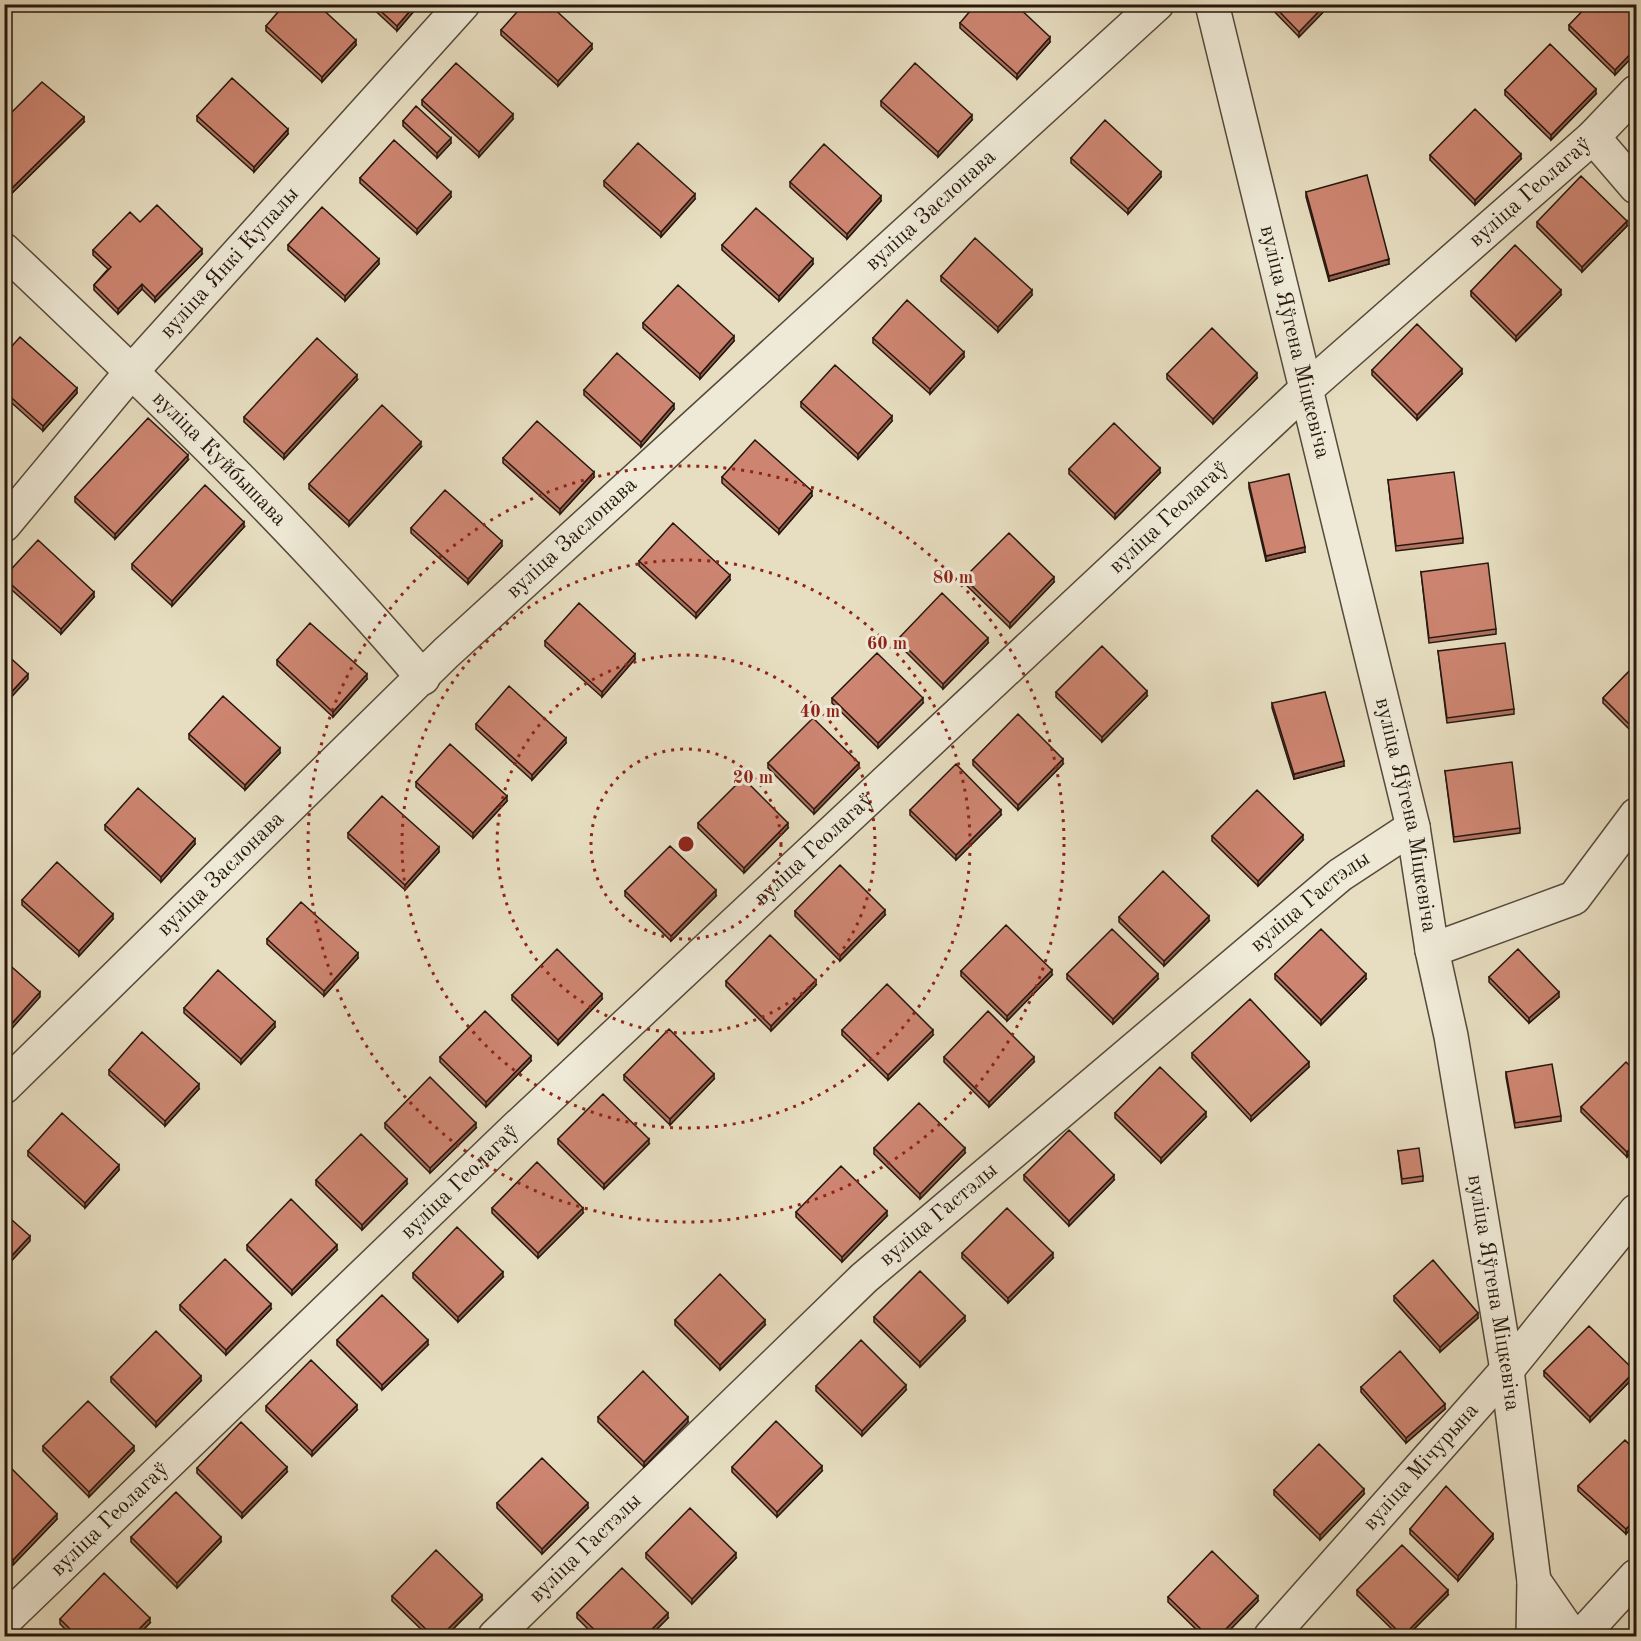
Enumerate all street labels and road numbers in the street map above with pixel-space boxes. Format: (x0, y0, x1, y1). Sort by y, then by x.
street label: вуліца Геолагаў (1465, 133, 1596, 251)
street label: вуліца Заслонава (862, 146, 1000, 275)
street label: вуліца Янкі Купалы (156, 183, 303, 343)
street label: вуліца Яўгена Міцкевіча (1256, 223, 1334, 461)
street label: вуліца Куйбышава (148, 387, 291, 531)
street label: вуліца Геолагаў (1105, 456, 1233, 578)
street label: вуліца Заслонава (503, 473, 641, 603)
street label: вуліца Яўгена Міцкевіча (1371, 695, 1440, 934)
street label: вуліца Геолагаў (750, 788, 878, 910)
street label: вуліца Заслонава (153, 807, 289, 941)
street label: вуліца Гастэлы (1247, 847, 1374, 956)
street label: вуліца Геолагаў (397, 1120, 523, 1243)
street label: вуліца Гастэлы (876, 1159, 1002, 1271)
street label: вуліца Яўгена Міцкевіча (1463, 1173, 1523, 1412)
street label: вуліца Мічурына (1359, 1399, 1483, 1535)
street label: вуліца Геолагаў (47, 1457, 173, 1580)
street label: вуліца Гастэлы (525, 1489, 646, 1607)

